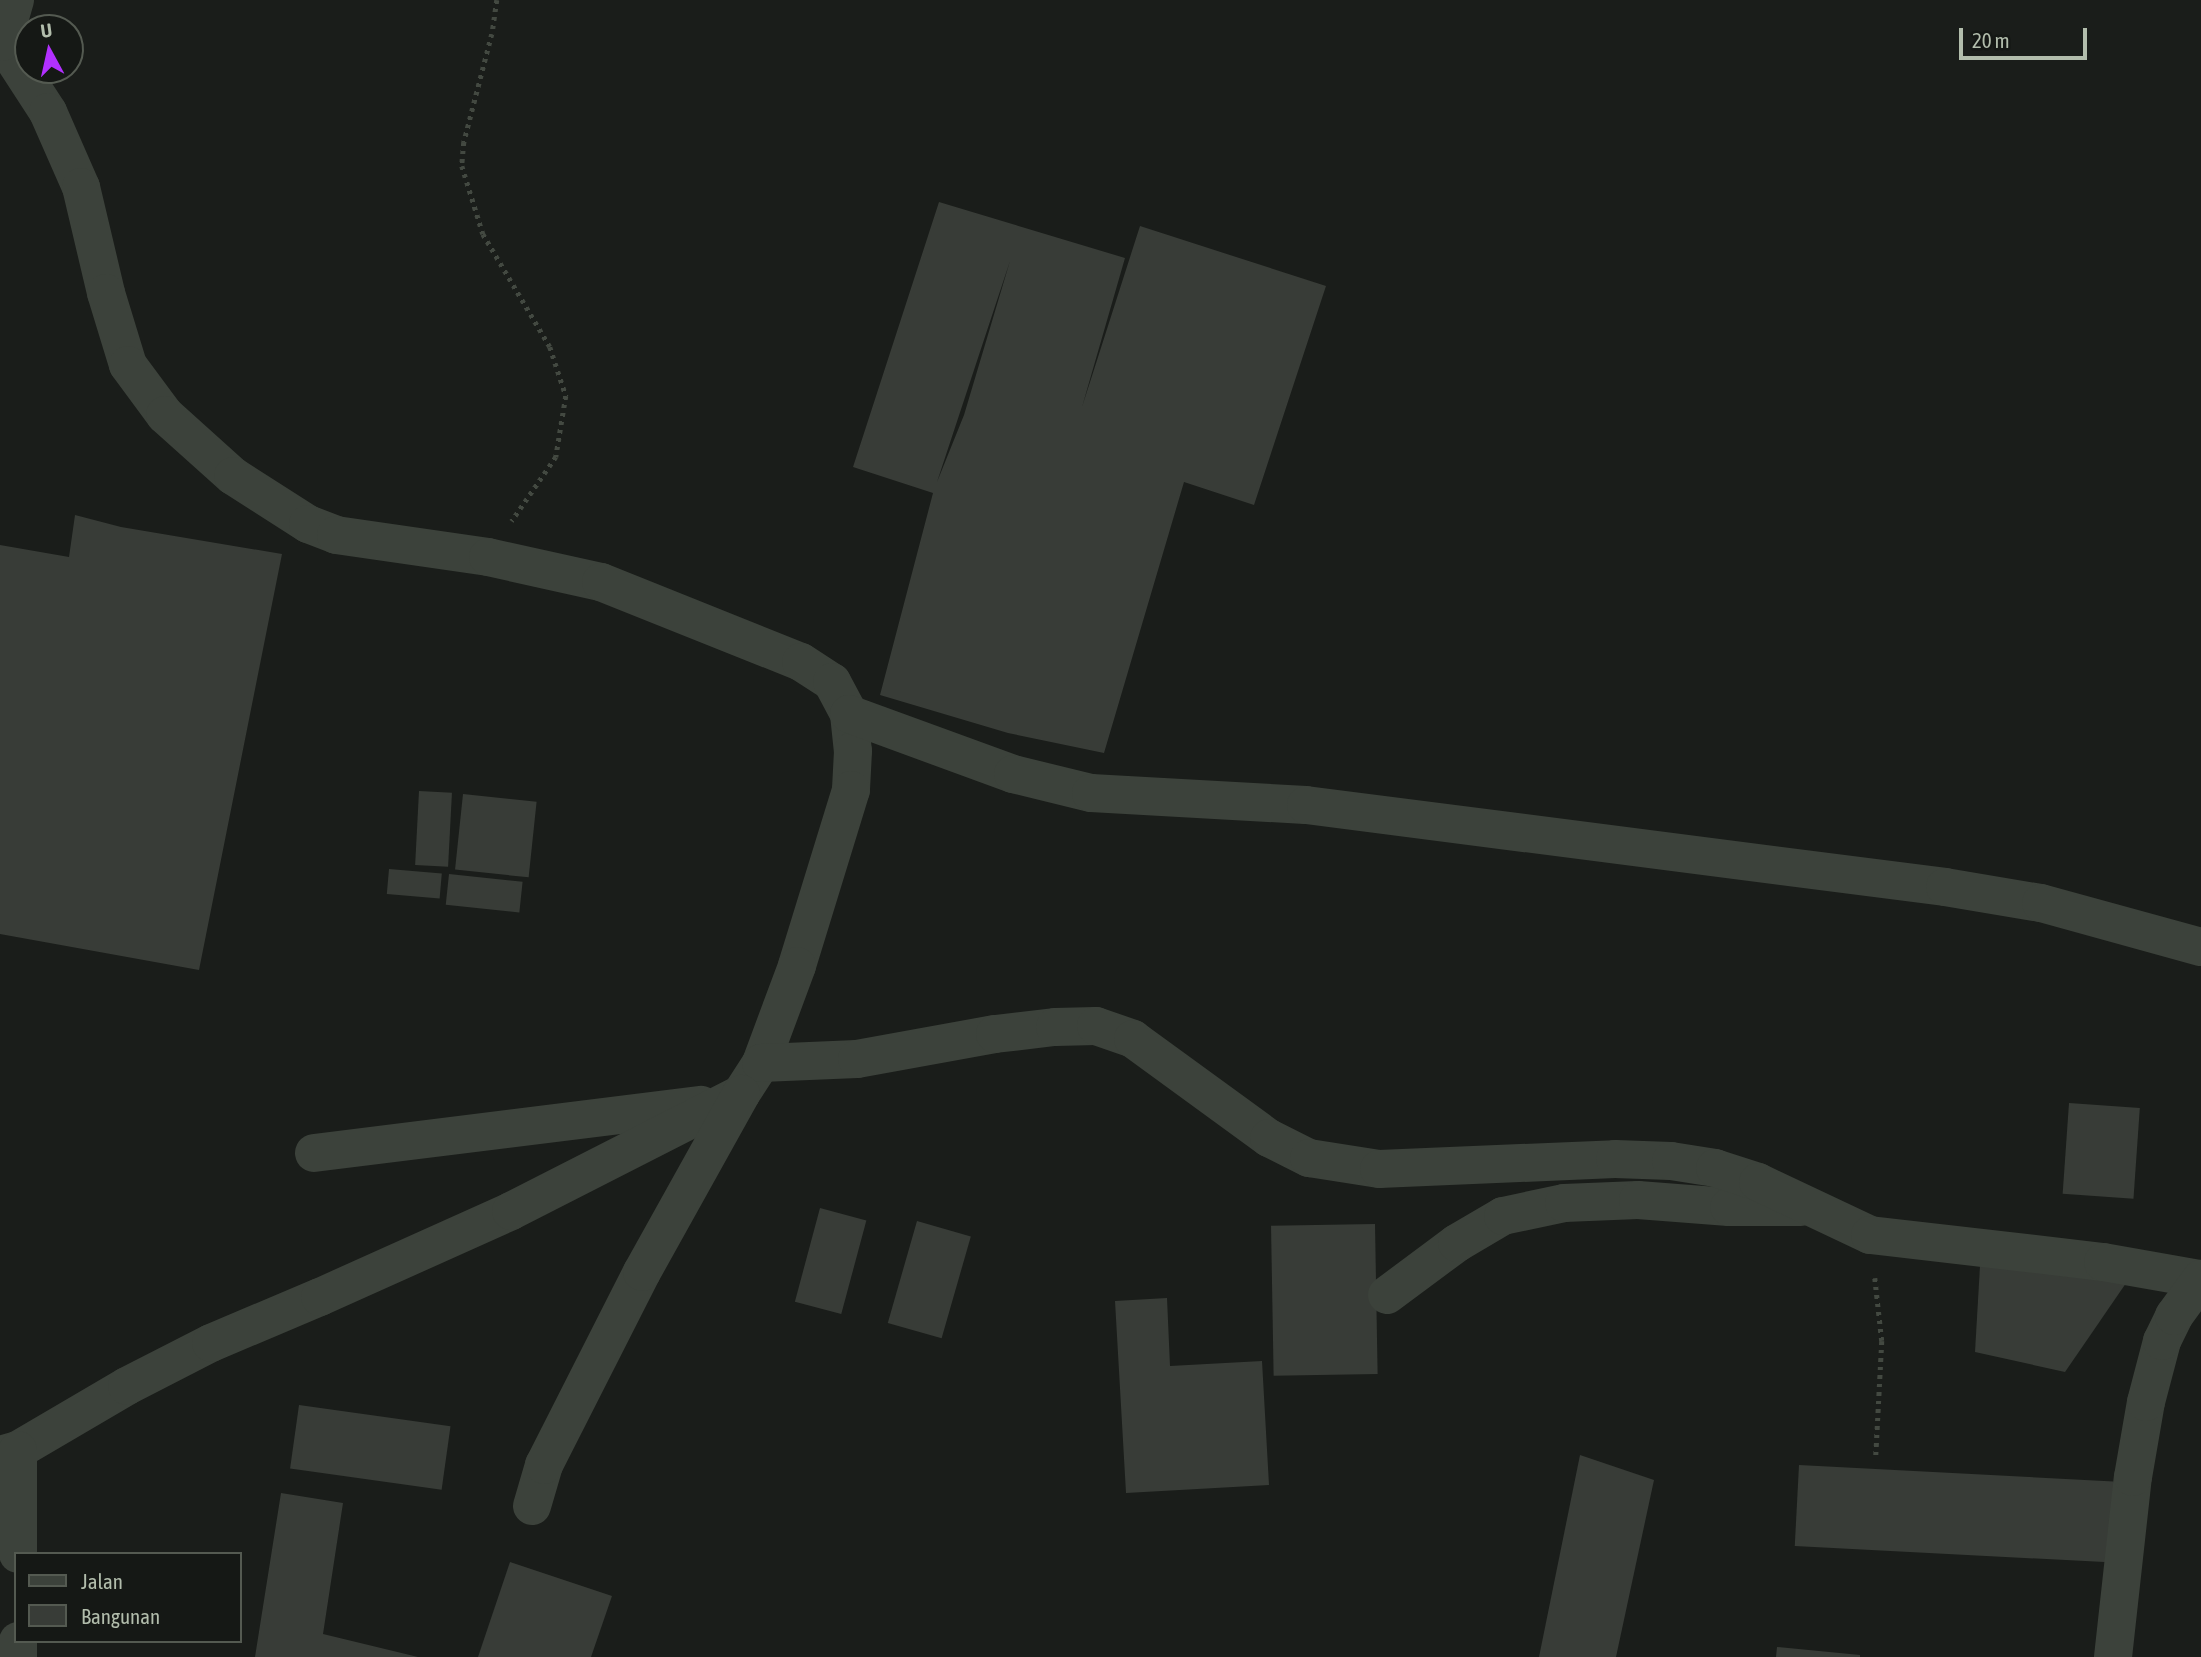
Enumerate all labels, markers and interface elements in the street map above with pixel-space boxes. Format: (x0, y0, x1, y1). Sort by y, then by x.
north arrow (14, 14, 84, 84)
scale bar (1963, 14, 2091, 58)
text: U (39, 19, 53, 42)
text: 20 m (1972, 28, 2010, 52)
legend (14, 1552, 242, 1643)
text: Jalan (81, 1569, 123, 1593)
text: Bangunan (81, 1604, 160, 1628)

